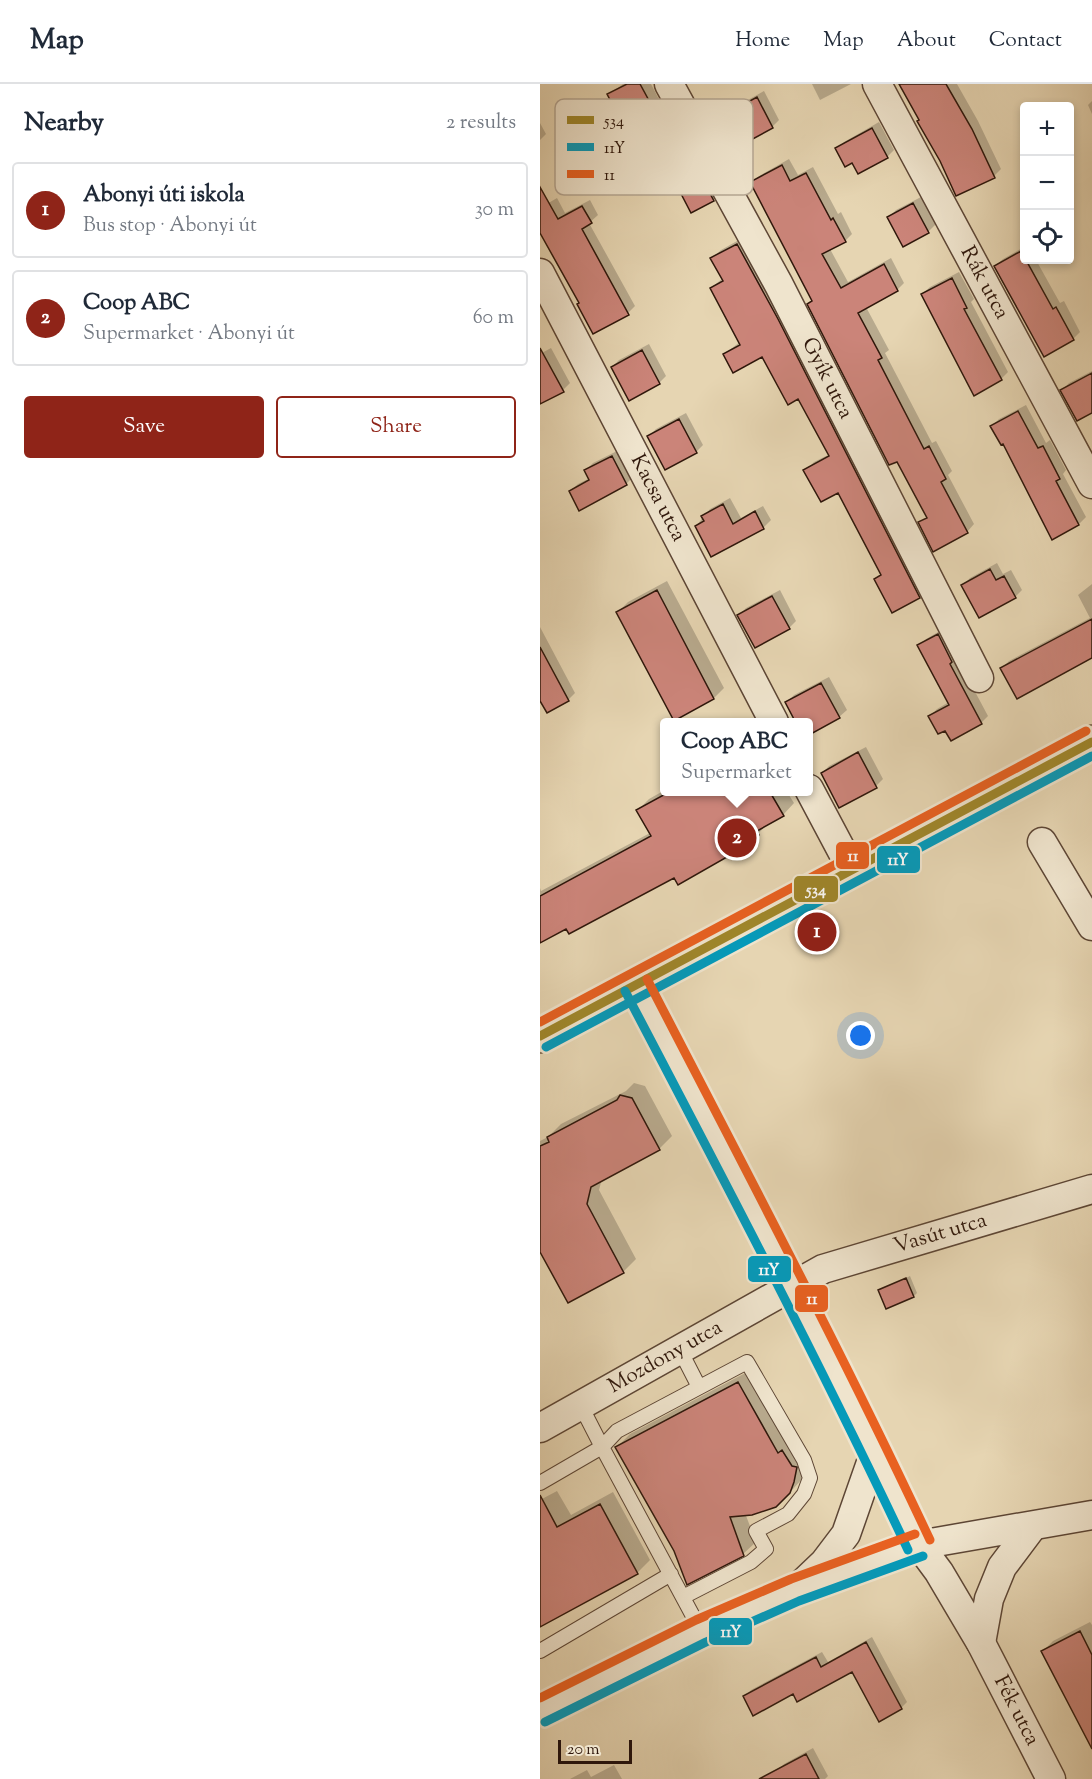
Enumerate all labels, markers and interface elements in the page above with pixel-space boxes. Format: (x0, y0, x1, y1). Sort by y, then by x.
text: Map (30, 21, 84, 61)
text: Home (735, 26, 790, 56)
text: Map (823, 26, 864, 56)
text: About (897, 26, 956, 56)
text: Contact (989, 26, 1062, 56)
legend (555, 99, 753, 195)
map controls (1020, 102, 1074, 264)
button: + (1020, 102, 1074, 156)
text: Nearby (24, 105, 104, 142)
text: 2 results (446, 109, 516, 138)
text: 534 (603, 111, 624, 134)
text: 11Y (604, 138, 626, 161)
button: − (1020, 156, 1074, 210)
text: 11 (604, 165, 615, 188)
text: Abonyi úti iskola (83, 180, 245, 212)
text: 1 (42, 196, 49, 225)
text: 30 m (475, 196, 514, 225)
button: locate (1020, 210, 1074, 264)
text: Bus stop · Abonyi út (83, 212, 257, 241)
street label: Rák utca (952, 241, 1016, 325)
text: Coop ABC (83, 288, 190, 320)
text: 2 (41, 304, 50, 333)
text: 60 m (473, 304, 514, 333)
text: Supermarket · Abonyi út (83, 320, 295, 349)
street label: Gyík utca (793, 332, 860, 425)
button: Save (24, 396, 264, 458)
button: Share (276, 396, 516, 458)
street label: Kacsa utca (622, 449, 693, 548)
popup (660, 718, 813, 796)
text: Coop ABC (681, 727, 788, 759)
text: Supermarket (681, 759, 792, 788)
pin: 2 (718, 816, 756, 861)
line badge: 11 (835, 841, 870, 870)
line badge: 11Y (876, 845, 921, 874)
text: 11 (848, 846, 859, 869)
text: 11Y (887, 850, 909, 873)
line badge: 534 (793, 875, 839, 903)
text: 534 (804, 880, 826, 903)
pin: 1 (798, 910, 836, 954)
your location (846, 1021, 875, 1050)
street label: Vasút utca (890, 1206, 991, 1262)
line badge: 11Y (747, 1255, 792, 1283)
text: 11Y (758, 1260, 780, 1283)
line badge: 11 (794, 1284, 829, 1313)
text: 11 (807, 1289, 818, 1312)
street label: Mozdony utca (603, 1313, 728, 1402)
line badge: 11Y (708, 1617, 753, 1646)
text: 11Y (720, 1622, 742, 1645)
street label: Fék utca (985, 1671, 1047, 1752)
scale bar (558, 1737, 632, 1764)
text: 20 m (567, 1739, 600, 1762)

